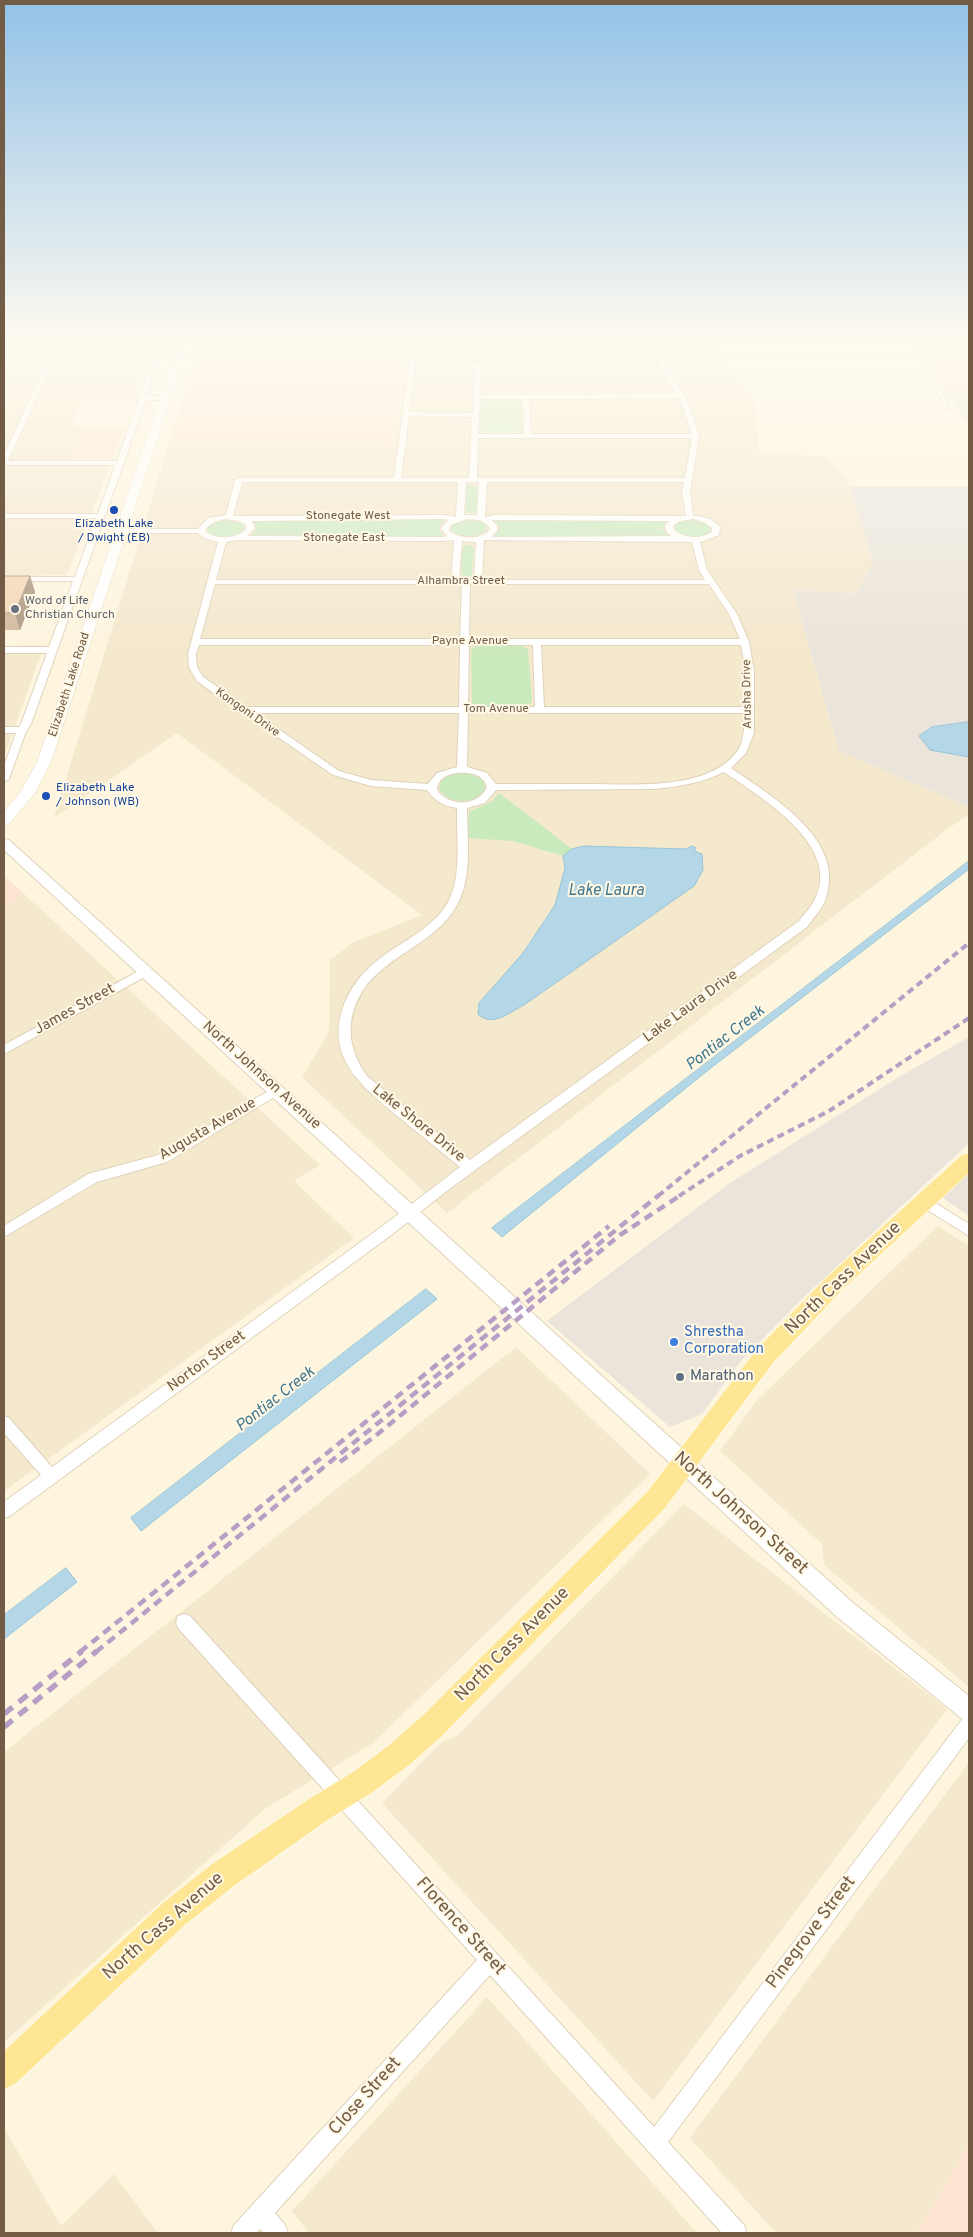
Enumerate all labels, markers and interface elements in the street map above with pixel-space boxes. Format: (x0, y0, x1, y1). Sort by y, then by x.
marker: Elizabeth Lake / Dwight (EB) (108, 504, 120, 516)
street label: Stonegate West (306, 510, 390, 524)
place label: Elizabeth Lake / Dwight (EB) (75, 518, 153, 546)
street label: Stonegate East (303, 532, 385, 546)
street label: Alhambra Street (417, 575, 505, 589)
place label: Word of Life Christian Church (25, 595, 115, 623)
marker: Word of Life Christian Church (9, 603, 21, 615)
street label: Elizabeth Lake Road (46, 631, 94, 739)
street label: Payne Avenue (432, 635, 508, 649)
street label: Arusha Drive (740, 659, 756, 729)
street label: Kongoni Drive (212, 685, 282, 741)
street label: Tom Avenue (463, 703, 529, 717)
place label: Elizabeth Lake / Johnson (WB) (56, 782, 139, 810)
marker: Elizabeth Lake / Johnson (WB) (40, 790, 52, 802)
water label: Lake Laura (568, 882, 644, 902)
street label: Lake Laura Drive (640, 967, 742, 1047)
street label: James Street (32, 981, 118, 1039)
water label: Pontiac Creek (683, 1002, 769, 1076)
street label: North Johnson Avenue (198, 1018, 324, 1134)
street label: Lake Shore Drive (368, 1081, 468, 1167)
street label: Augusta Avenue (156, 1095, 260, 1165)
street label: North Cass Avenue (781, 1218, 907, 1340)
place label: Shrestha Corporation (684, 1324, 764, 1359)
street label: Norton Street (164, 1328, 250, 1396)
marker: Shrestha Corporation (668, 1336, 680, 1348)
water label: Pontiac Creek (233, 1363, 319, 1437)
place label: Marathon (690, 1368, 754, 1386)
marker: Marathon (674, 1371, 686, 1383)
street label: North Johnson Street (668, 1448, 812, 1580)
street label: North Cass Avenue (451, 1583, 575, 1707)
street label: North Cass Avenue (99, 1869, 229, 1985)
street label: Pinegrove Street (763, 1872, 861, 1994)
street label: Florence Street (410, 1874, 510, 1980)
street label: Close Street (325, 2053, 407, 2141)

